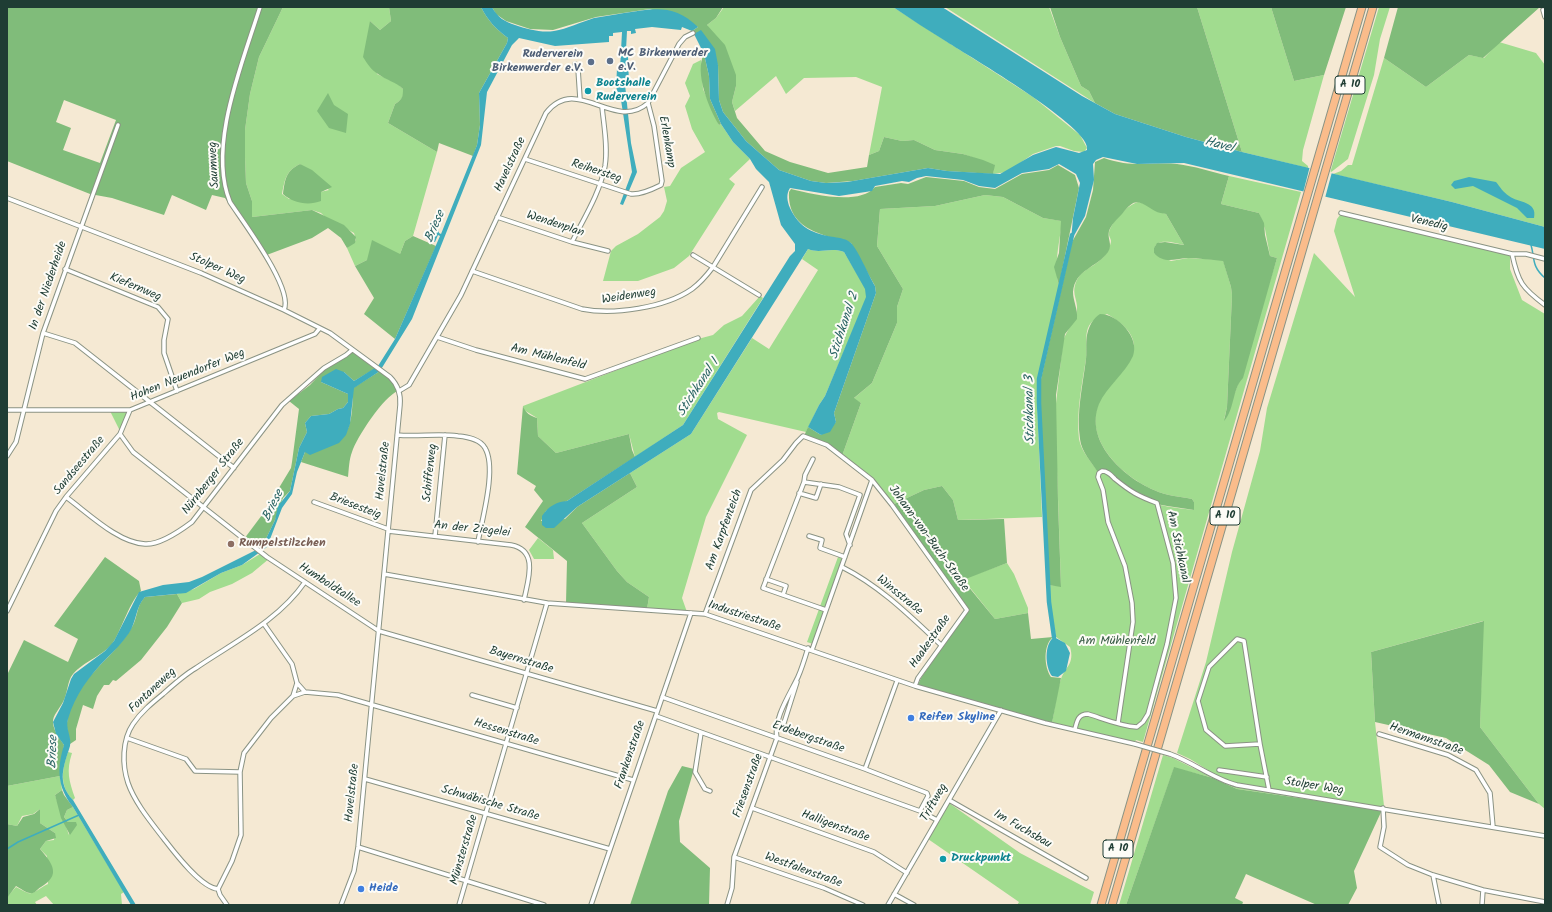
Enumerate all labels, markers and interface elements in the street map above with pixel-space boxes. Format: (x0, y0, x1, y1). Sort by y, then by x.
place label: MC Birkenwerder e.V. (618, 47, 708, 75)
place label: Ruderverein Birkenwerder e.V. (492, 48, 583, 76)
marker: MC Birkenwerder e.V. (605, 56, 615, 66)
marker: Ruderverein Birkenwerder e.V. (586, 57, 596, 67)
road number: A 10 (1335, 76, 1365, 94)
place label: Bootshalle Ruderverein (596, 77, 657, 105)
marker: Bootshalle Ruderverein (583, 86, 593, 96)
street label: Erlenkamp (654, 115, 678, 169)
street label: Havelstraße (492, 135, 530, 195)
water label: Havel (1203, 135, 1235, 157)
street label: Saumweg (207, 141, 223, 189)
street label: Reihersteg (569, 157, 623, 187)
water label: Briese (422, 209, 450, 245)
street label: Wendenplan (524, 209, 586, 241)
street label: Venedig (1409, 213, 1449, 235)
street label: In der Niederheide (27, 240, 71, 332)
street label: Stolper Weg (187, 250, 247, 288)
street label: Kiefernweg (107, 271, 163, 305)
street label: Weidenweg (601, 286, 657, 308)
water label: Stichkanal 2 (827, 291, 863, 361)
street label: Am Mühlenfeld (509, 342, 587, 374)
street label: Hohen Neuendorfer Weg (129, 346, 247, 406)
water label: Stichkanal 1 (675, 356, 723, 420)
water label: Stichkanal 3 (1023, 375, 1039, 445)
street label: Sandseestraße (51, 434, 109, 498)
street label: Nürnberger Straße (180, 436, 248, 518)
street label: Havelstraße (374, 441, 394, 501)
street label: Schifferweg (421, 443, 441, 503)
street label: Johann-von-Buch-Straße (885, 483, 971, 595)
water label: Briese (260, 488, 288, 524)
street label: Am Karpfenteich (704, 488, 746, 572)
street label: Briesesteig (327, 491, 383, 523)
road number: A 10 (1210, 507, 1240, 525)
street label: Am Stichkanal (1162, 510, 1192, 584)
street label: An der Ziegelei (433, 519, 511, 541)
place label: Rumpelstilzchen (239, 537, 326, 551)
marker: Rumpelstilzchen (226, 539, 236, 549)
street label: Humboldtallee (295, 561, 363, 611)
street label: Winsstraße (873, 573, 925, 619)
street label: Industriestraße (706, 598, 782, 636)
street label: Haakestraße (907, 612, 955, 672)
park label: Am Mühlenfeld (1079, 635, 1155, 649)
street label: Bayernstraße (487, 644, 555, 678)
street label: Fontaneweg (126, 665, 180, 717)
place label: Reifen Skyline (919, 711, 995, 725)
marker: Reifen Skyline (906, 713, 916, 723)
street label: Hessenstraße (472, 716, 540, 750)
street label: Frankenstraße (613, 719, 649, 791)
street label: Erdebergstraße (770, 719, 846, 757)
street label: Hermannstraße (1387, 721, 1465, 759)
water label: Briese (46, 735, 62, 769)
street label: Friesenstraße (731, 752, 767, 820)
street label: Havelstraße (343, 763, 363, 823)
street label: Stolper Weg (1283, 775, 1345, 799)
street label: Triftweg (918, 781, 952, 825)
street label: Schwäbische Straße (439, 783, 541, 825)
street label: Halligenstraße (799, 808, 871, 846)
street label: Im Fuchsbau (990, 808, 1054, 852)
street label: Münsterstraße (448, 813, 482, 887)
road number: A 10 (1103, 840, 1133, 858)
street label: Westfalenstraße (762, 850, 844, 892)
place label: Druckpunkt (951, 852, 1011, 866)
marker: Druckpunkt (938, 854, 948, 864)
place label: Heide (369, 882, 398, 896)
marker: Heide (356, 884, 366, 894)

